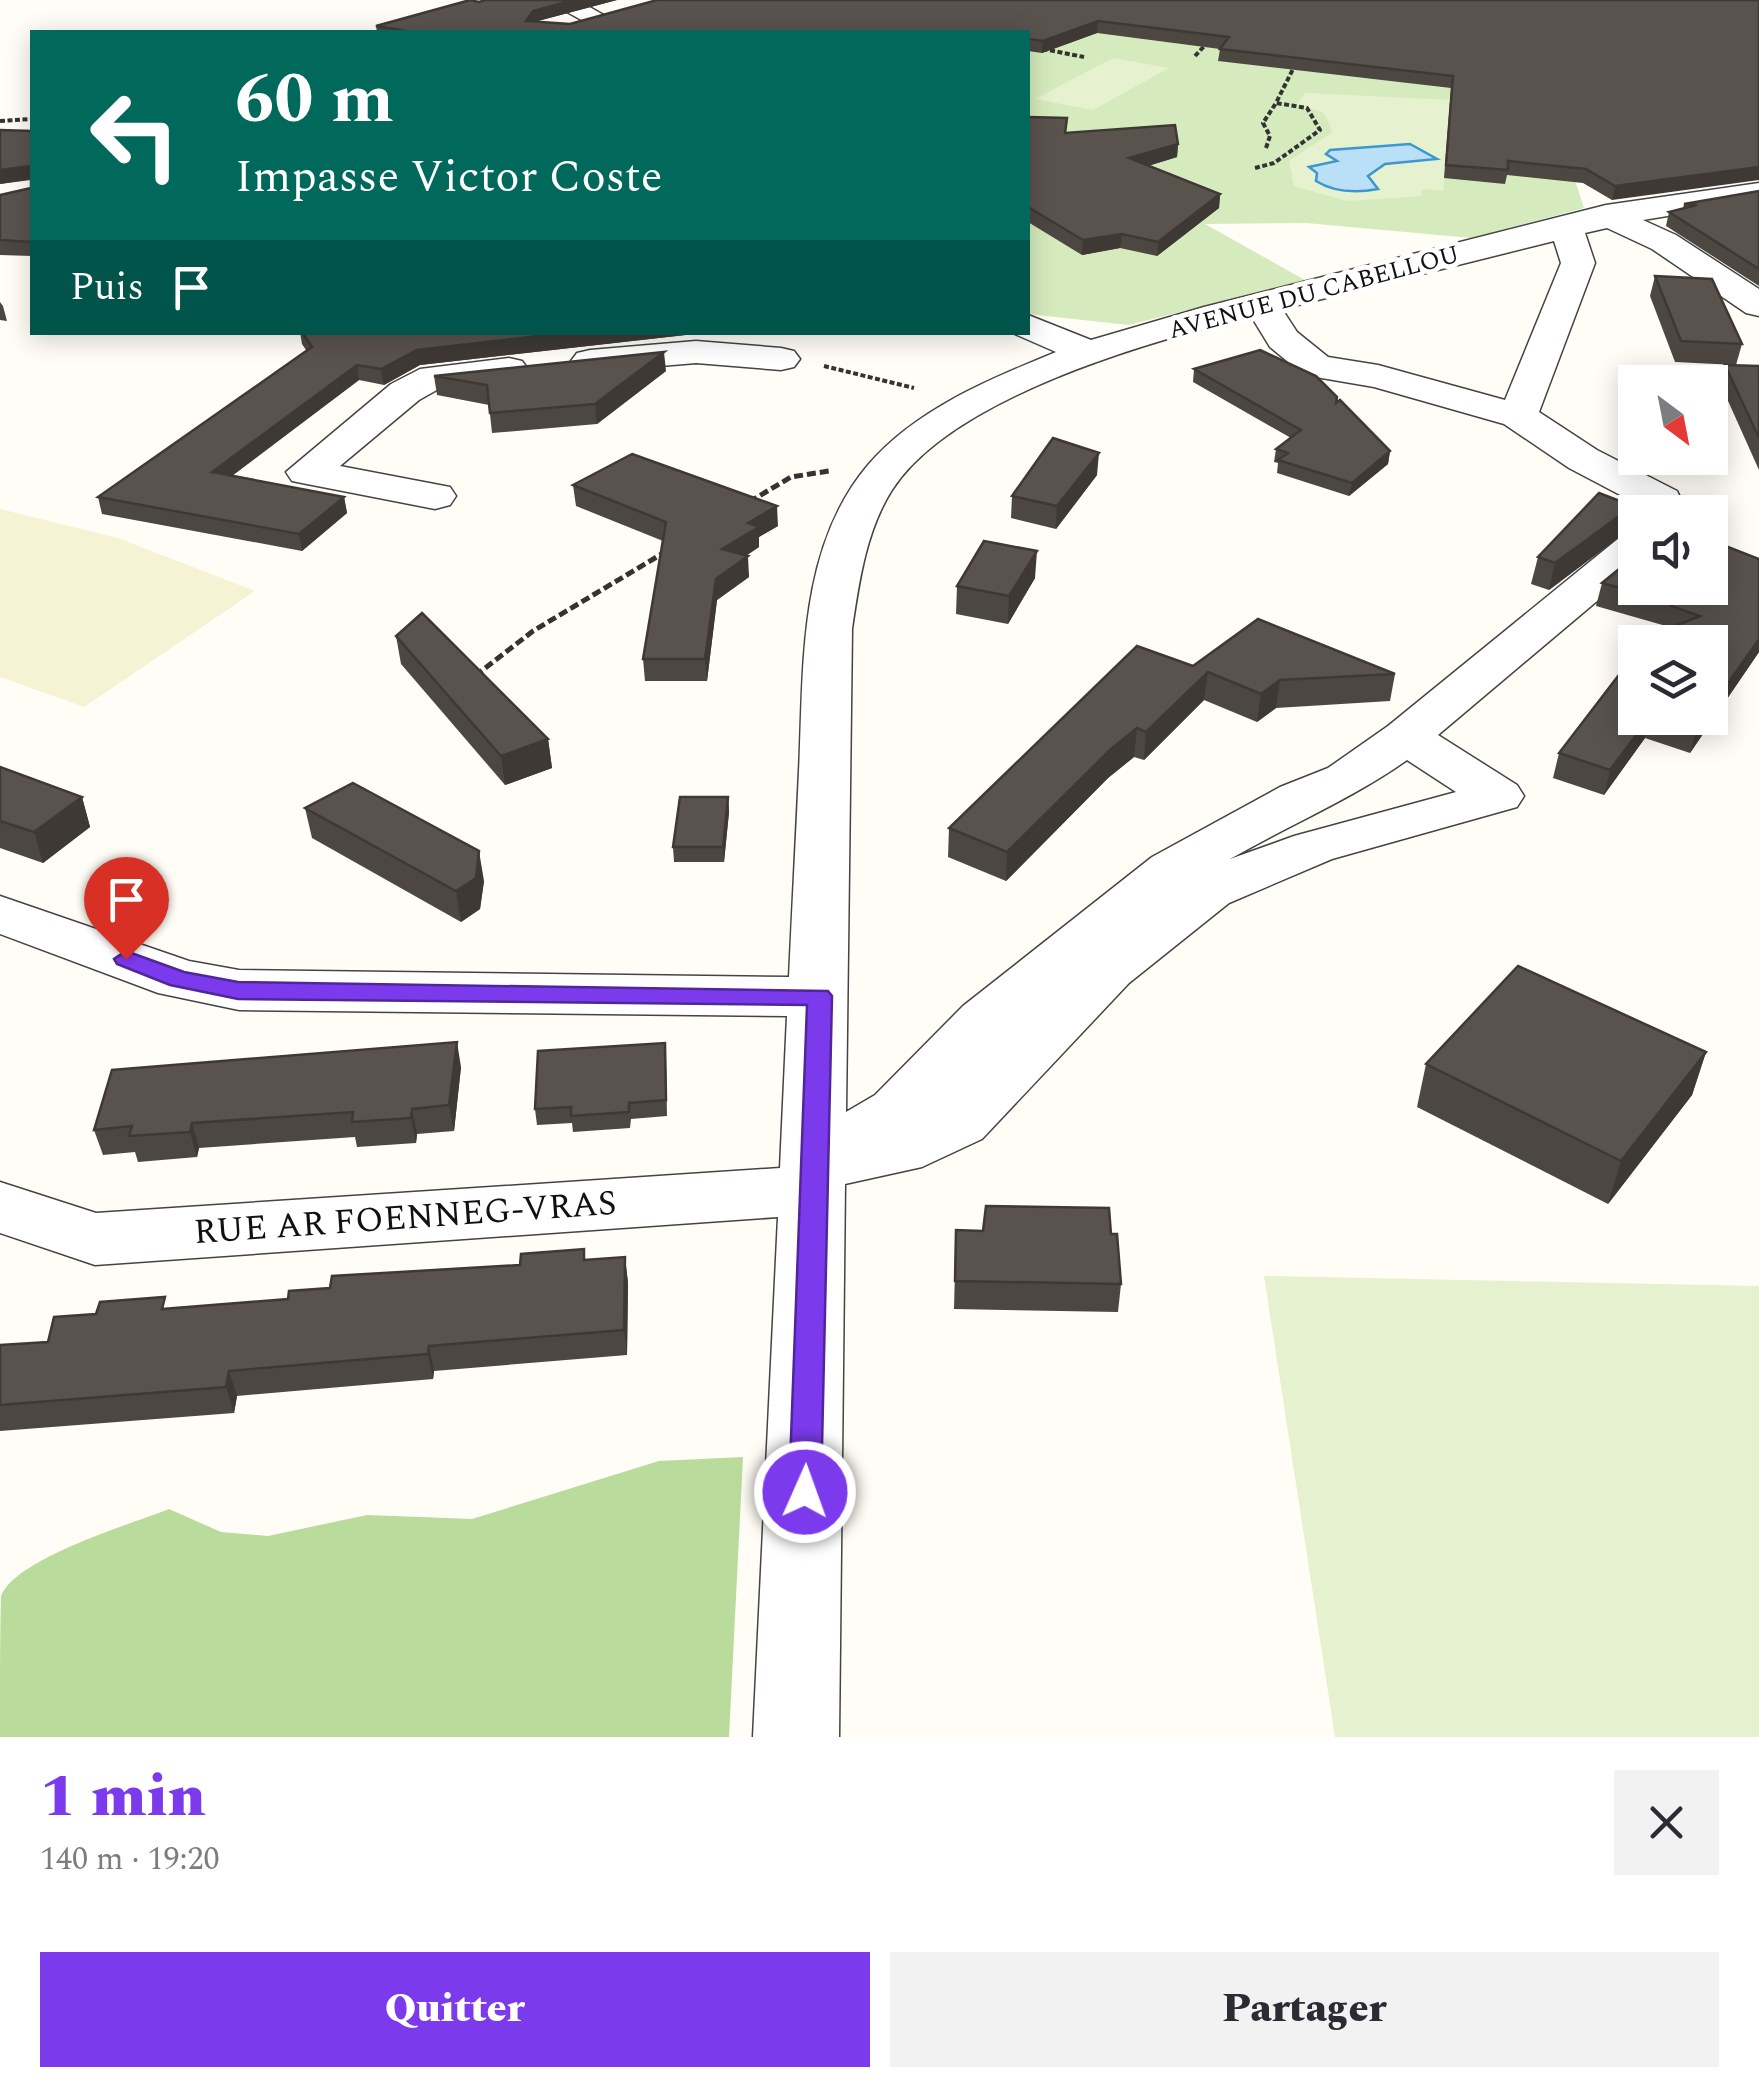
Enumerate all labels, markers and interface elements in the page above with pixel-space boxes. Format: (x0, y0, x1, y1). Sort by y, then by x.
text: 60 m (235, 47, 394, 153)
icon: left (70, 70, 200, 200)
text: Impasse Victor Coste (235, 143, 662, 212)
street label: AVENUE DU CABELLOU (1164, 236, 1464, 350)
text: Puis (70, 259, 144, 317)
icon: arrive (164, 260, 219, 315)
north arrow (1618, 365, 1728, 475)
map controls (1618, 365, 1728, 735)
button: sound (1618, 495, 1728, 605)
button: layers (1618, 625, 1728, 735)
pin (84, 857, 169, 960)
icon: arrive (99, 872, 154, 927)
street label: RUE AR FOENNEG-VRAS (192, 1177, 618, 1259)
position arrow (753, 1440, 857, 1544)
text: 1 min (40, 1751, 206, 1843)
button: close (1614, 1770, 1719, 1875)
text: 140 m · 19:20 (40, 1835, 220, 1884)
button: Quitter (40, 1952, 870, 2067)
button: Partager (890, 1952, 1719, 2067)

